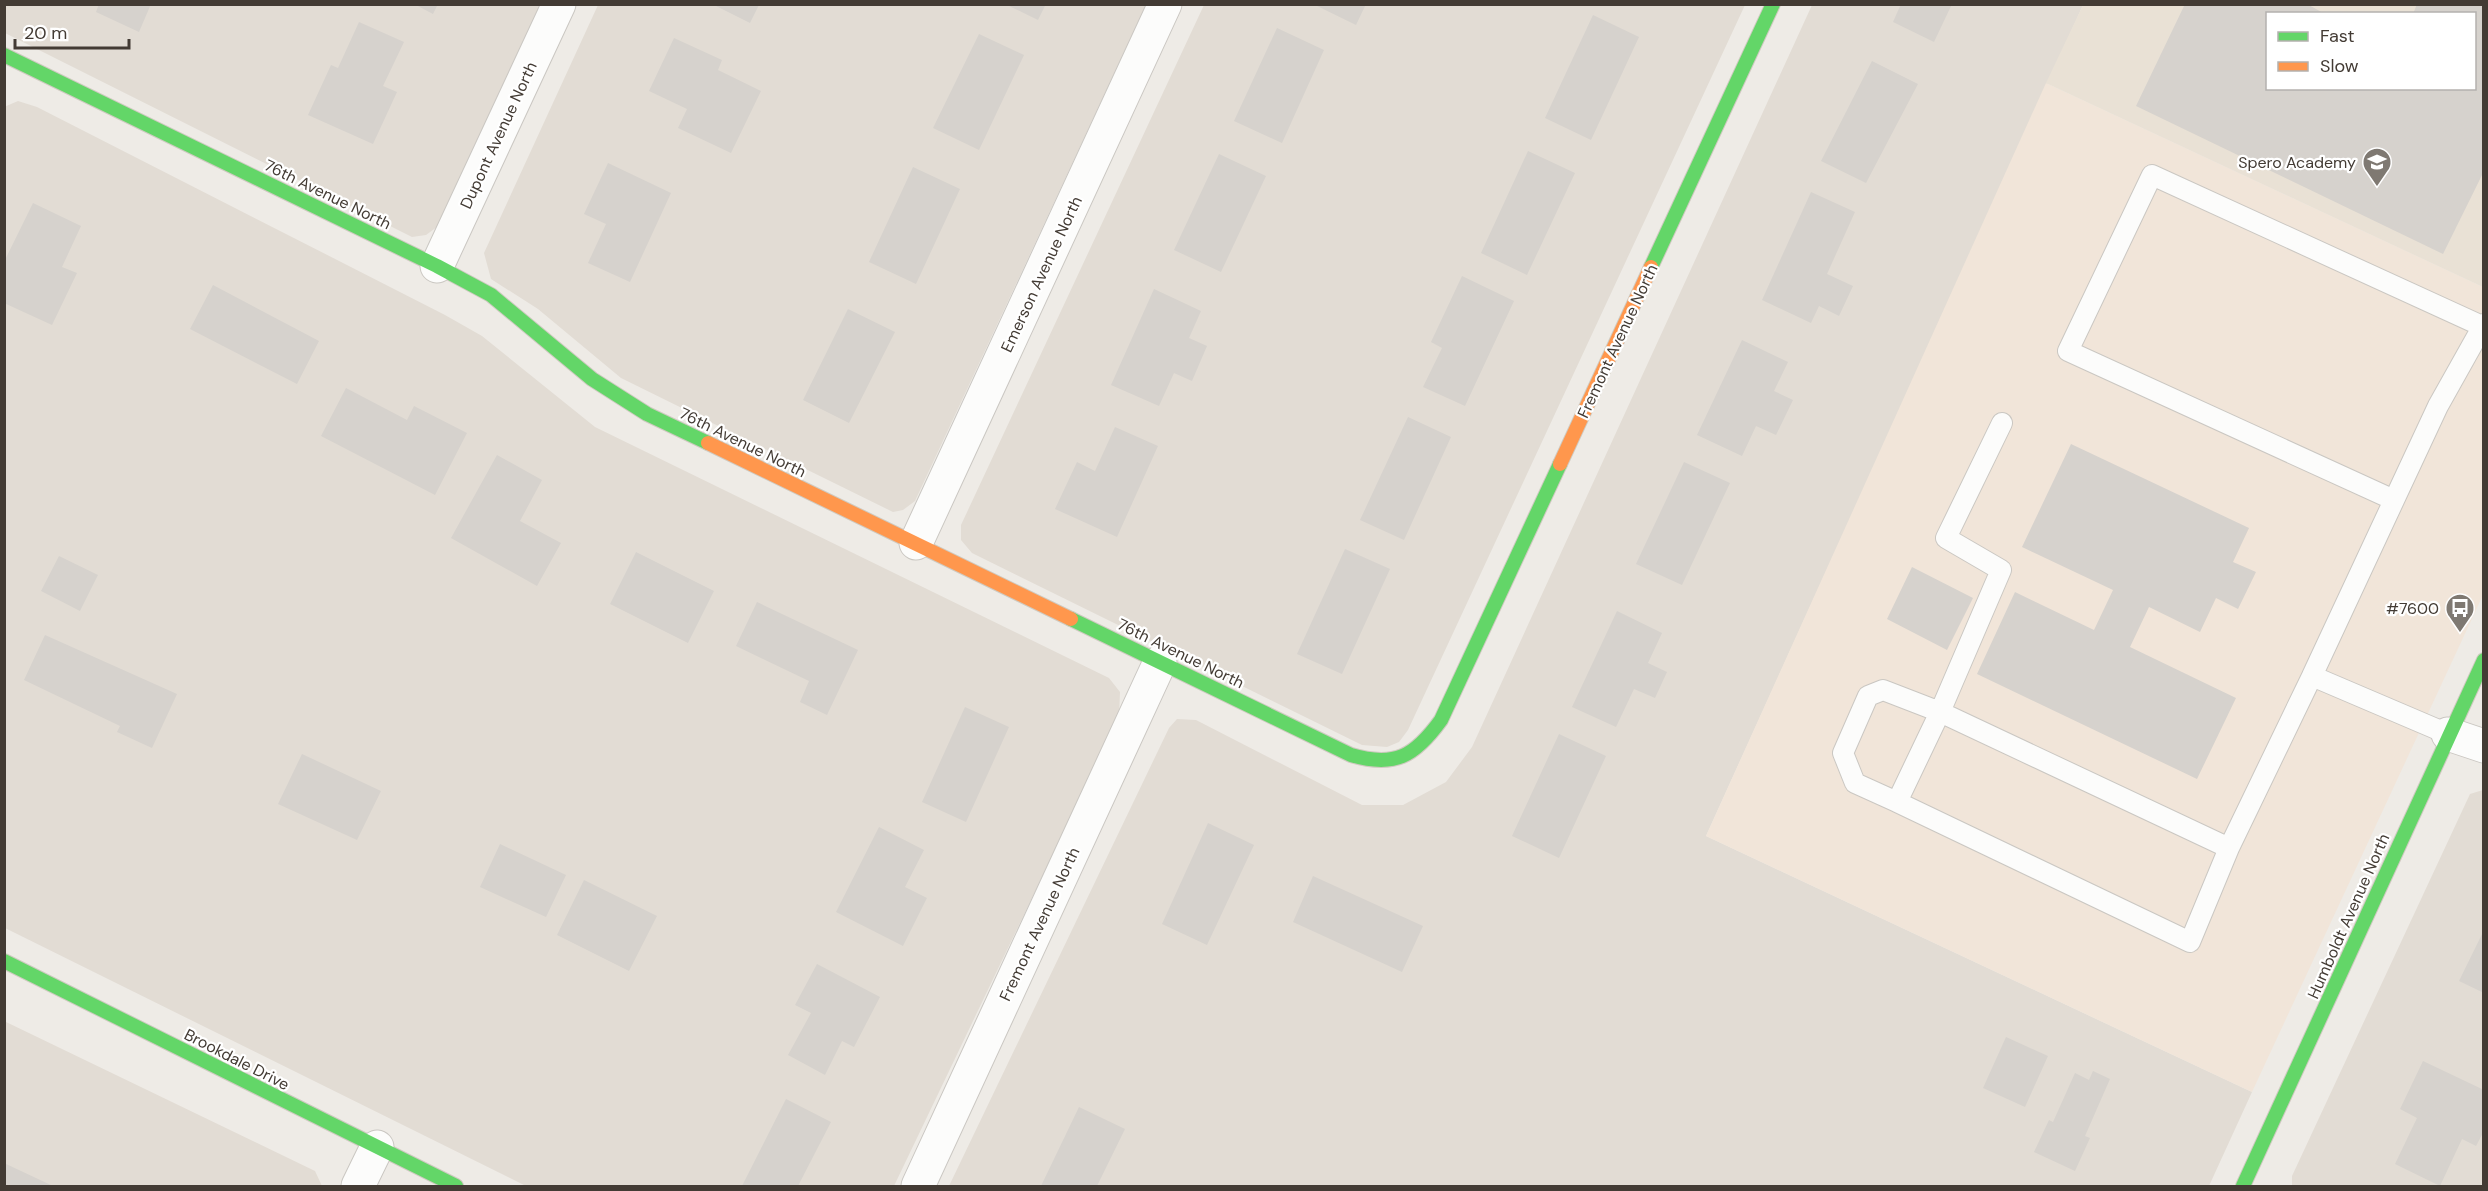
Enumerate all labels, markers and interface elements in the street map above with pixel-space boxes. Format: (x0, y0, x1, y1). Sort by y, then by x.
scale bar (15, 12, 129, 50)
legend (2266, 12, 2476, 90)
text: 20 m (24, 21, 67, 45)
text: Fast (2320, 24, 2355, 48)
text: Slow (2320, 54, 2359, 78)
street label: Dupont Avenue North (455, 58, 542, 212)
school or university icon: Spero Academy (2361, 146, 2393, 188)
place label: Spero Academy (2238, 152, 2356, 173)
street label: 76th Avenue North (261, 155, 395, 234)
street label: Emerson Avenue North (996, 193, 1087, 356)
street label: Fremont Avenue North (1573, 261, 1662, 421)
street label: 76th Avenue North (676, 403, 810, 482)
bus stop icon: #7600 (2444, 592, 2476, 634)
place label: #7600 (2386, 598, 2439, 619)
street label: 76th Avenue North (1114, 614, 1248, 693)
street label: Humboldt Avenue North (2303, 830, 2394, 1002)
street label: Fremont Avenue North (995, 844, 1084, 1004)
street label: Brookdale Drive (181, 1024, 293, 1095)

